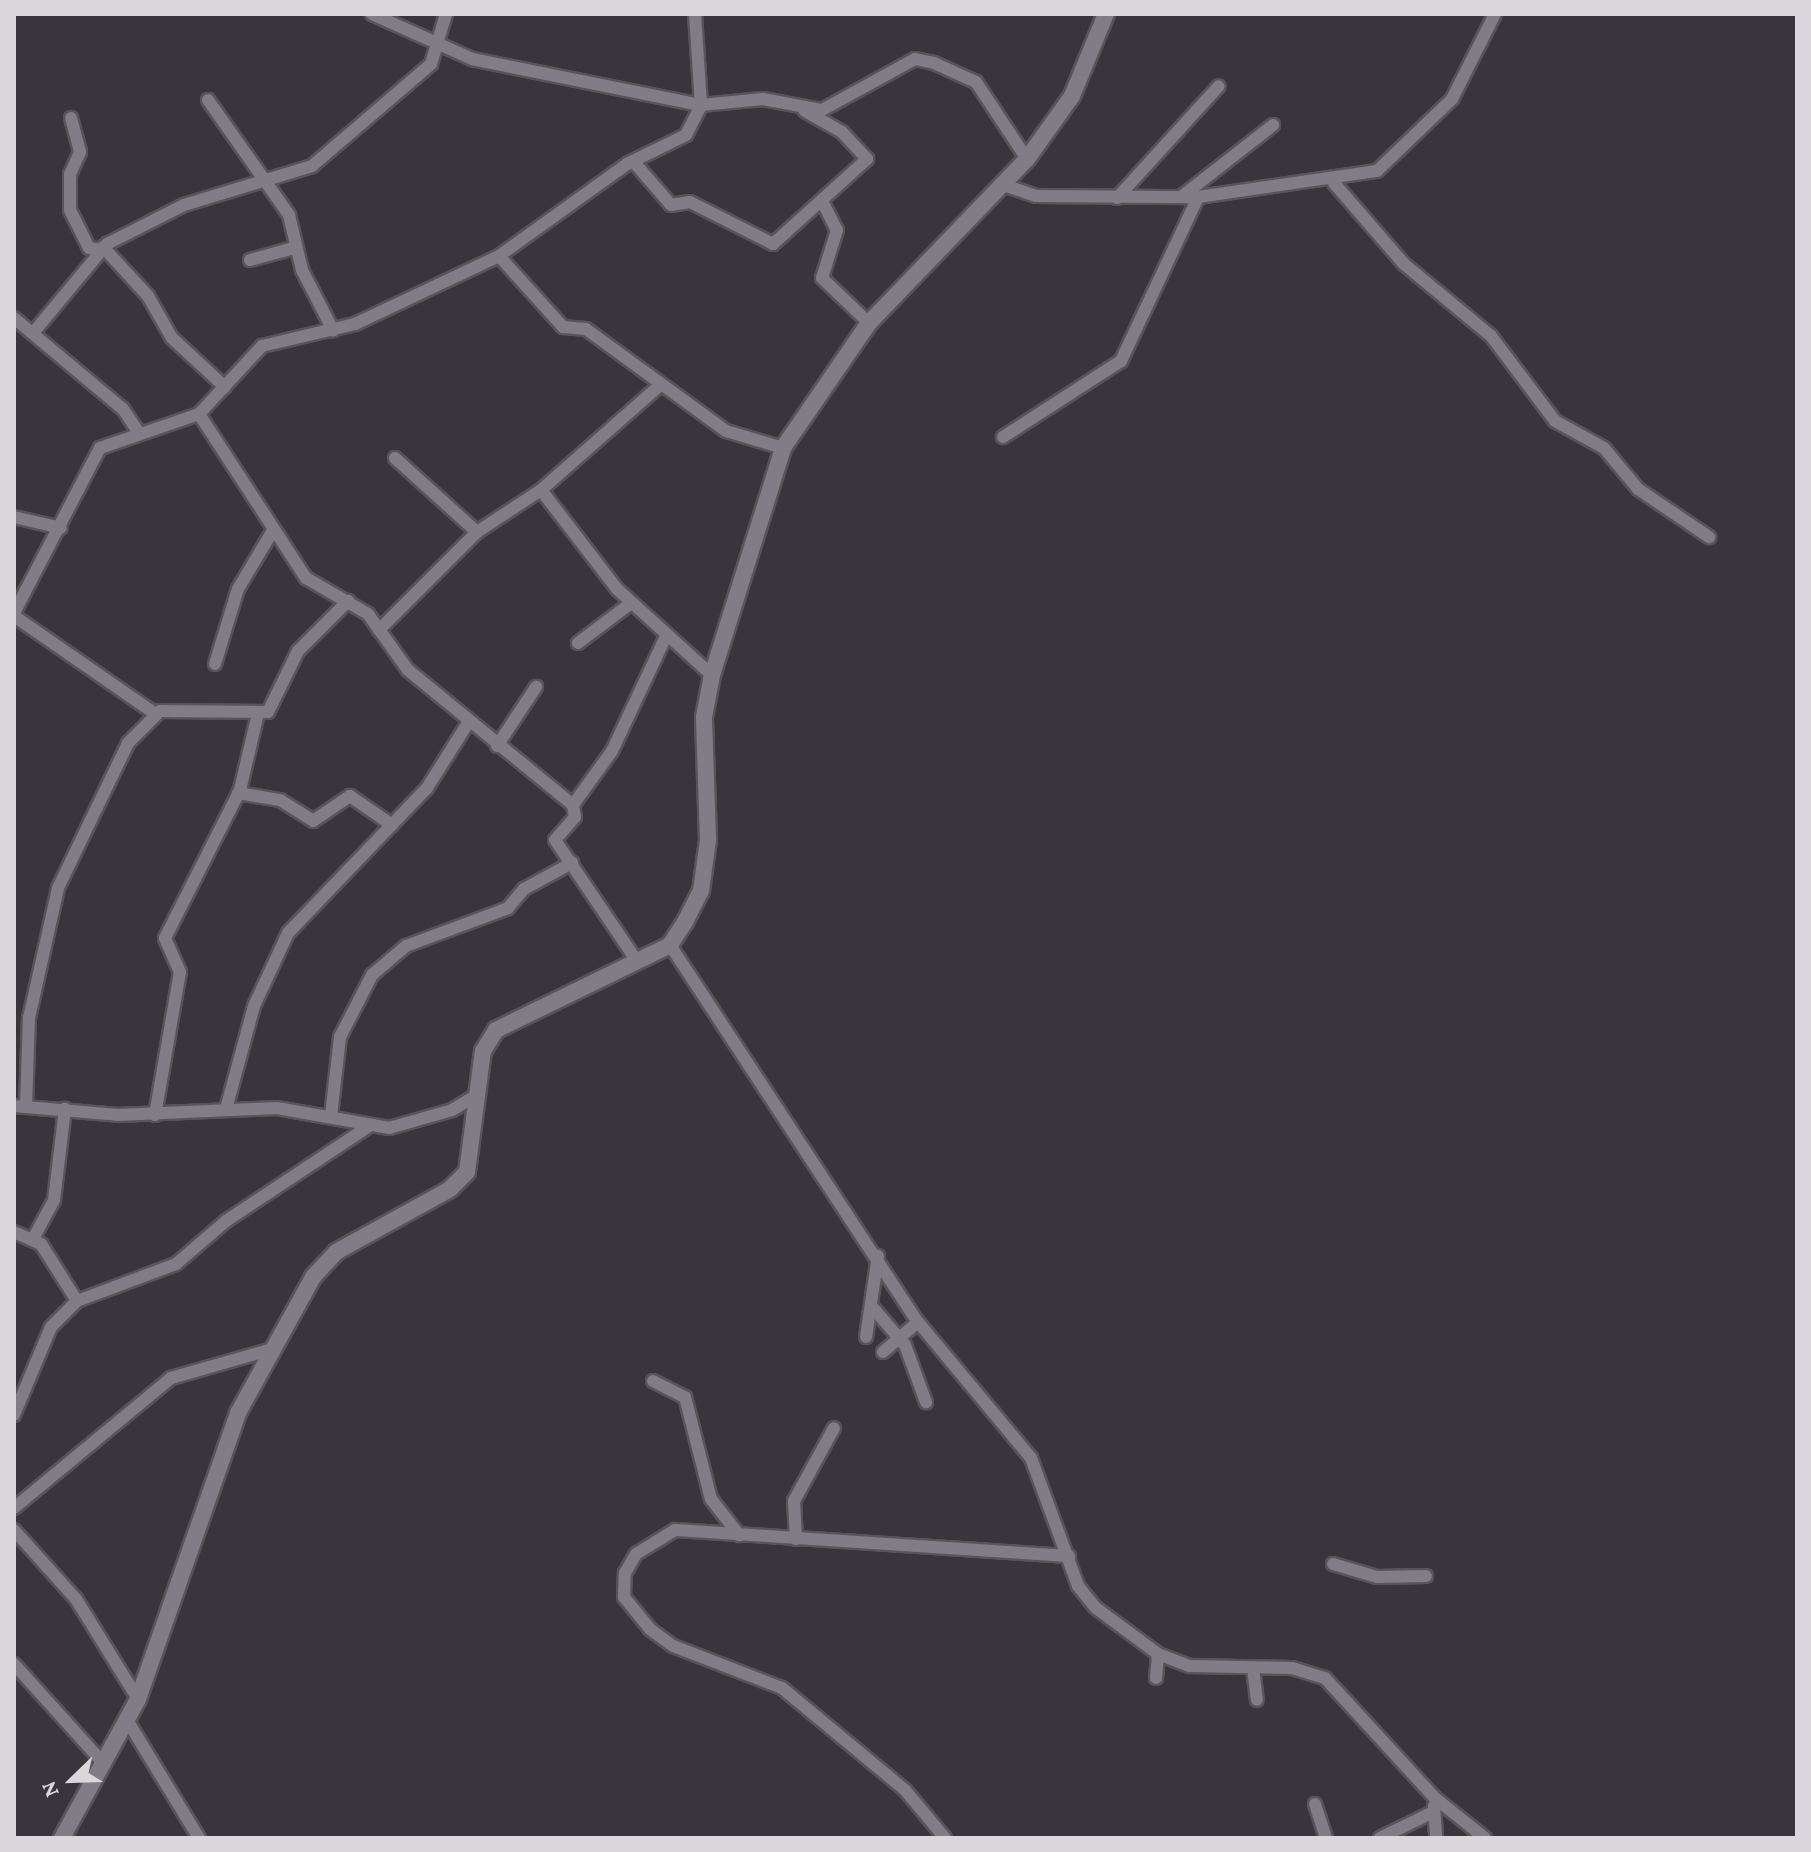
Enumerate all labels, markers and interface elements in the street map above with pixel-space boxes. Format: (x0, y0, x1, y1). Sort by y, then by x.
north arrow (32, 1740, 112, 1820)
text: N (35, 1778, 64, 1801)

